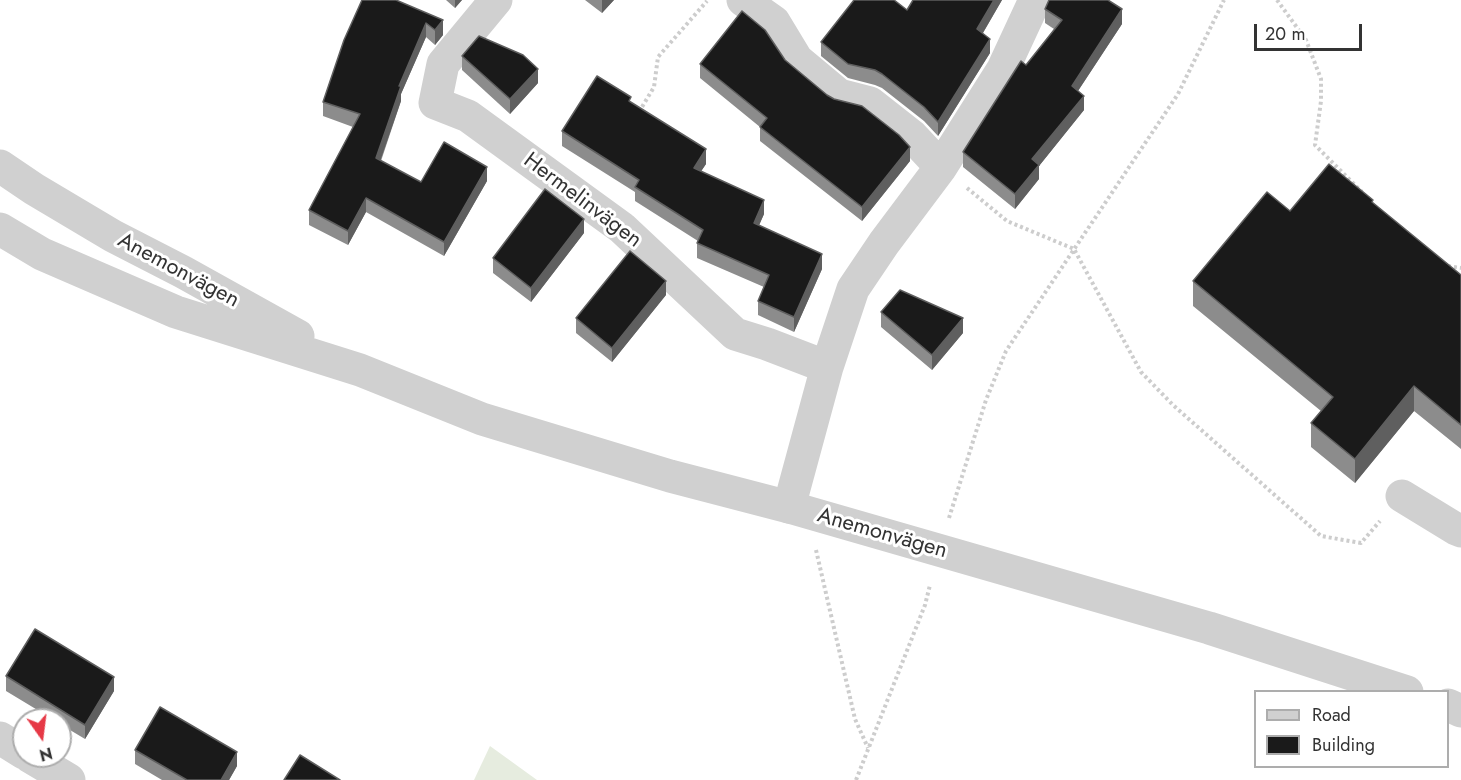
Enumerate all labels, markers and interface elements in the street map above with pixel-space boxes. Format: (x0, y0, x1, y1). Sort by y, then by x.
scale bar (1257, 12, 1365, 50)
text: 20 m (1265, 21, 1305, 47)
street label: Hermelinvägen (518, 148, 646, 254)
street label: Anemonvägen (113, 228, 243, 314)
street label: Anemonvägen (814, 503, 950, 565)
legend (1254, 690, 1449, 768)
text: Road (1312, 702, 1351, 728)
north arrow (12, 708, 72, 768)
text: Building (1312, 732, 1375, 758)
text: N (37, 741, 55, 767)

